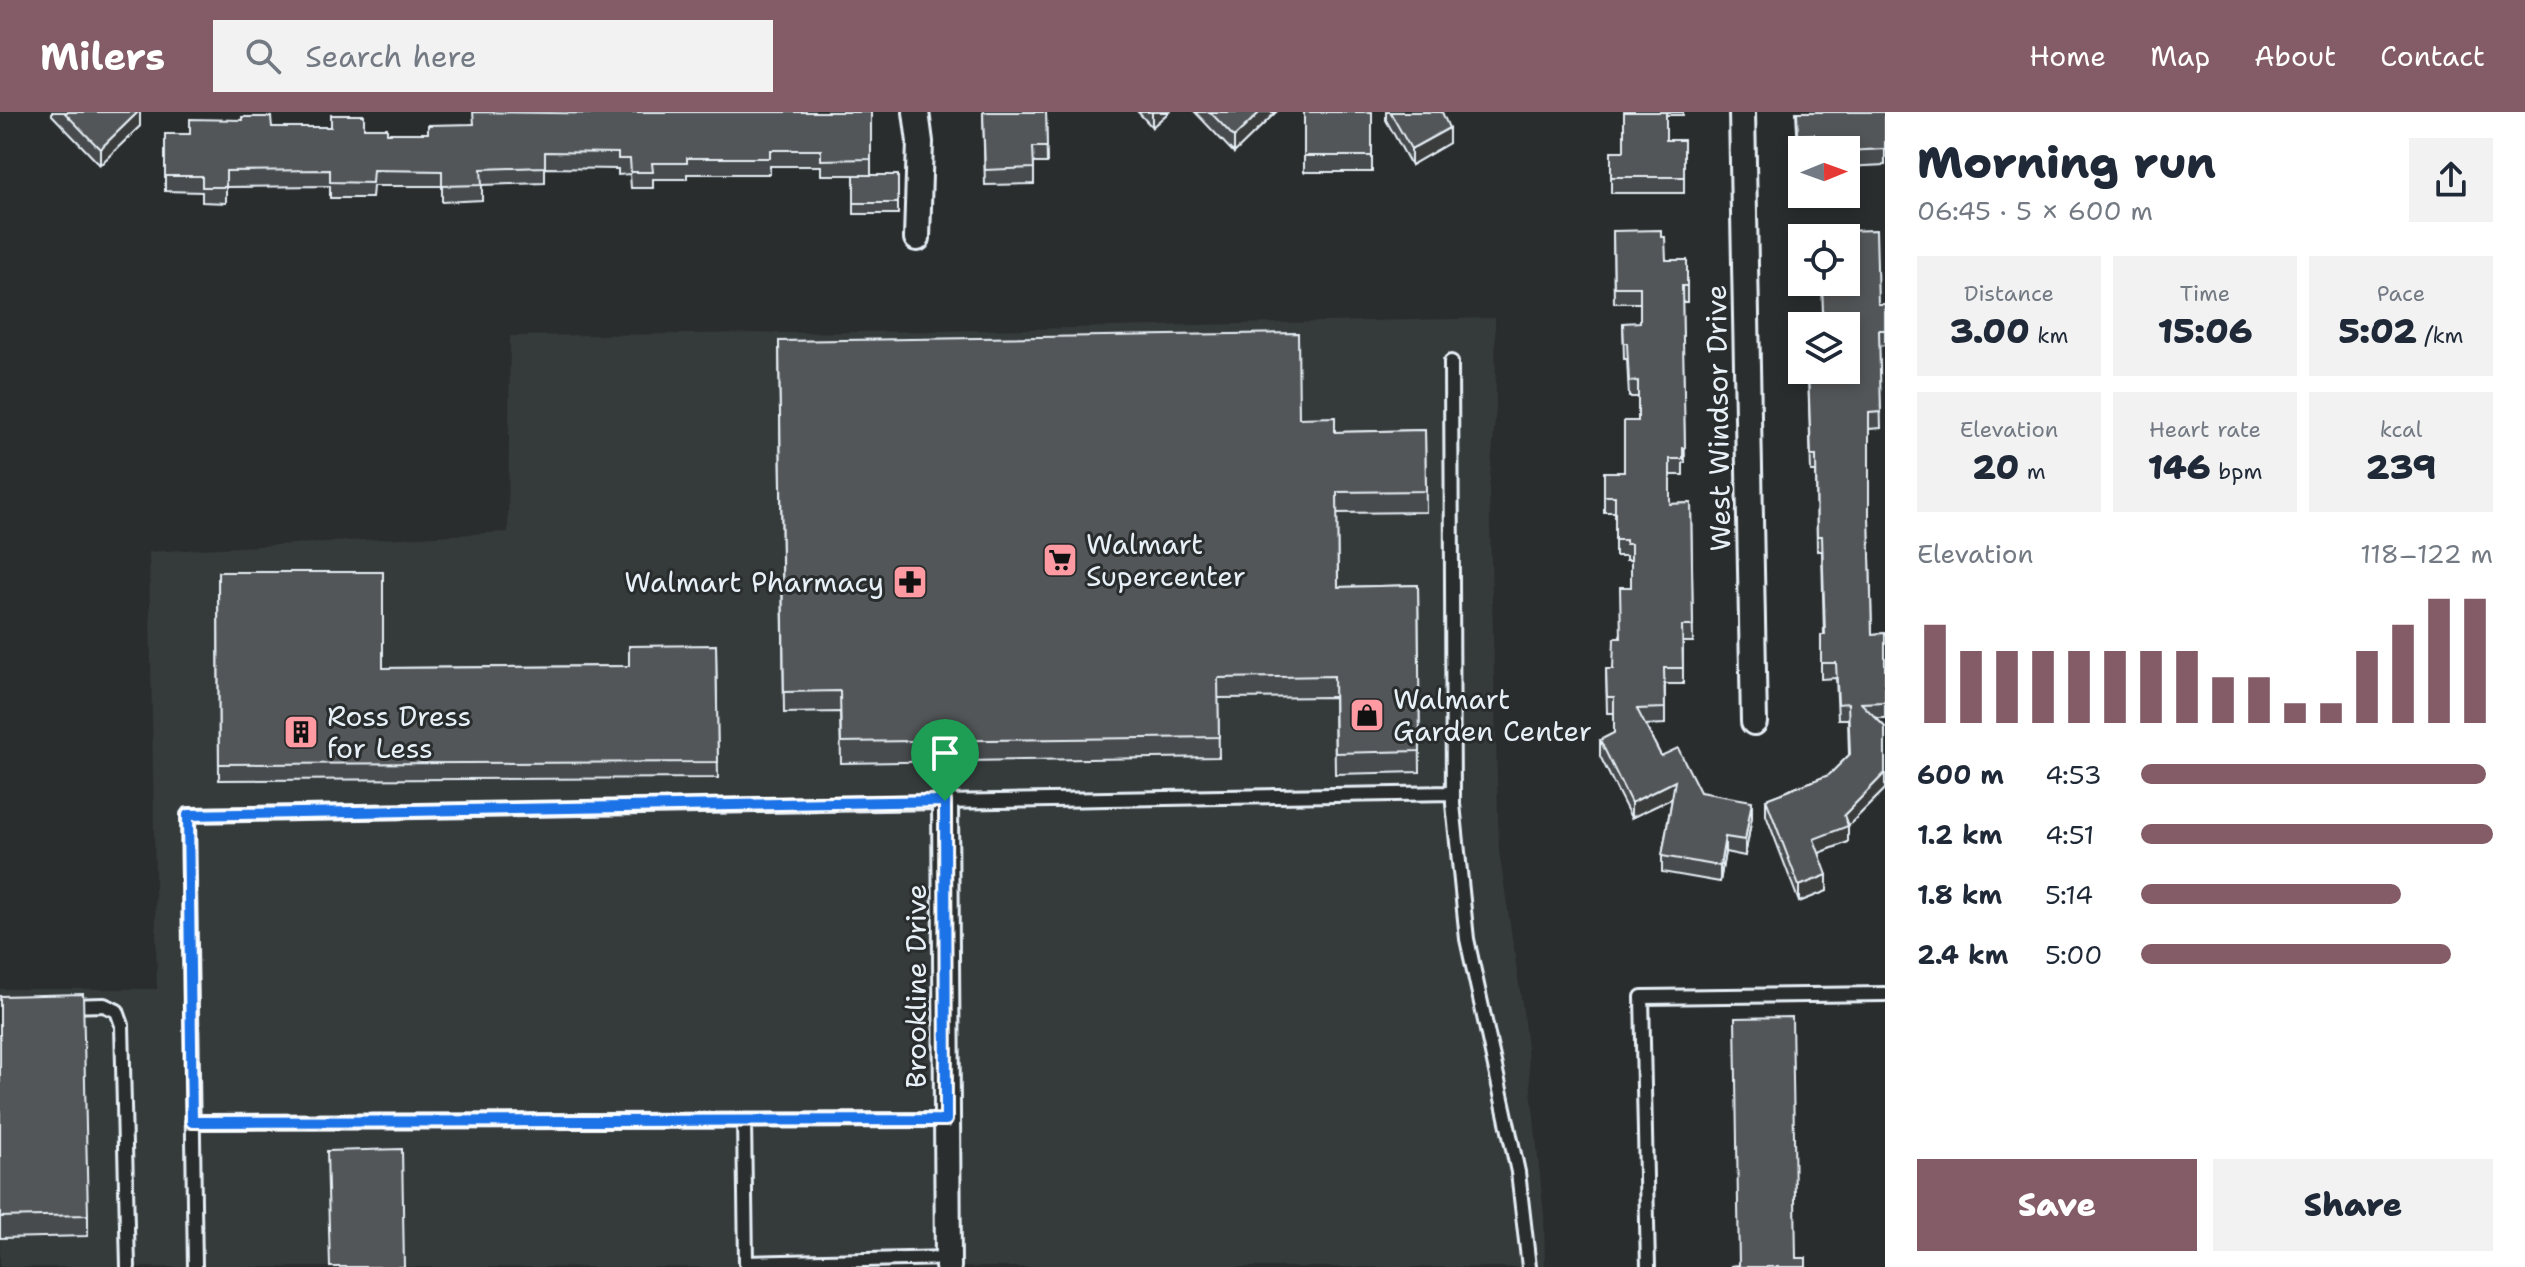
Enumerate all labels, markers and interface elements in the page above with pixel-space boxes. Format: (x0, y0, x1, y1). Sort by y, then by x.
search box (213, 20, 773, 92)
text: Milers (40, 31, 165, 82)
icon: search (241, 34, 285, 78)
text: Search here (305, 36, 477, 77)
text: Home (2029, 37, 2106, 75)
text: Map (2150, 37, 2210, 75)
text: About (2254, 37, 2336, 75)
text: Contact (2380, 37, 2485, 75)
text: Morning run (1917, 133, 2216, 192)
north arrow (1788, 136, 1860, 208)
map controls (1788, 136, 1860, 384)
button: share (2409, 138, 2493, 222)
text: 06:45 · 5 × 600 m (1917, 193, 2153, 228)
button: locate (1788, 224, 1860, 296)
text: Distance (1964, 279, 2054, 308)
text: Time (2180, 279, 2230, 308)
text: Pace (2377, 279, 2425, 308)
street label: West Windsor Drive (1697, 284, 1739, 552)
text: 3.00 (1950, 308, 2030, 354)
text: 15:06 (2157, 308, 2253, 354)
text: 5:02 (2338, 308, 2417, 354)
button: layers (1788, 312, 1860, 384)
text: km (2030, 321, 2068, 350)
text: /km (2417, 321, 2464, 350)
text: Elevation (1960, 415, 2058, 444)
text: Heart rate (2149, 415, 2261, 444)
text: kcal (2380, 415, 2422, 444)
text: 20 (1972, 444, 2019, 490)
text: 146 (2148, 444, 2211, 490)
text: 239 (2366, 444, 2436, 490)
text: m (2019, 457, 2046, 486)
text: bpm (2211, 457, 2262, 486)
place label: Walmart Supercenter (1086, 525, 1246, 595)
text: Elevation (1917, 536, 2033, 571)
text: 118–122 m (2360, 536, 2493, 571)
supermarket icon: Walmart Supercenter (1041, 541, 1079, 579)
place label: Walmart Pharmacy (624, 563, 884, 601)
pharmacy icon: Walmart Pharmacy (891, 563, 929, 601)
place label: Walmart Garden Center (1393, 680, 1592, 750)
shop icon: Walmart Garden Center (1348, 696, 1386, 734)
place label: Ross Dress for Less (327, 697, 471, 767)
building icon: Ross Dress for Less (282, 713, 320, 751)
pin (911, 719, 979, 801)
icon: arrive (923, 731, 967, 775)
text: 600 m (1917, 757, 2004, 792)
text: 4:53 (2045, 757, 2102, 792)
text: 1.2 km (1917, 817, 2002, 852)
text: 4:51 (2045, 817, 2094, 852)
text: 1.8 km (1917, 877, 2002, 912)
text: 5:14 (2045, 877, 2093, 912)
street label: Brookline Drive (897, 884, 935, 1088)
text: 2.4 km (1917, 937, 2008, 972)
text: 5:00 (2045, 937, 2102, 972)
button: Save (1917, 1159, 2197, 1251)
button: Share (2213, 1159, 2493, 1251)

